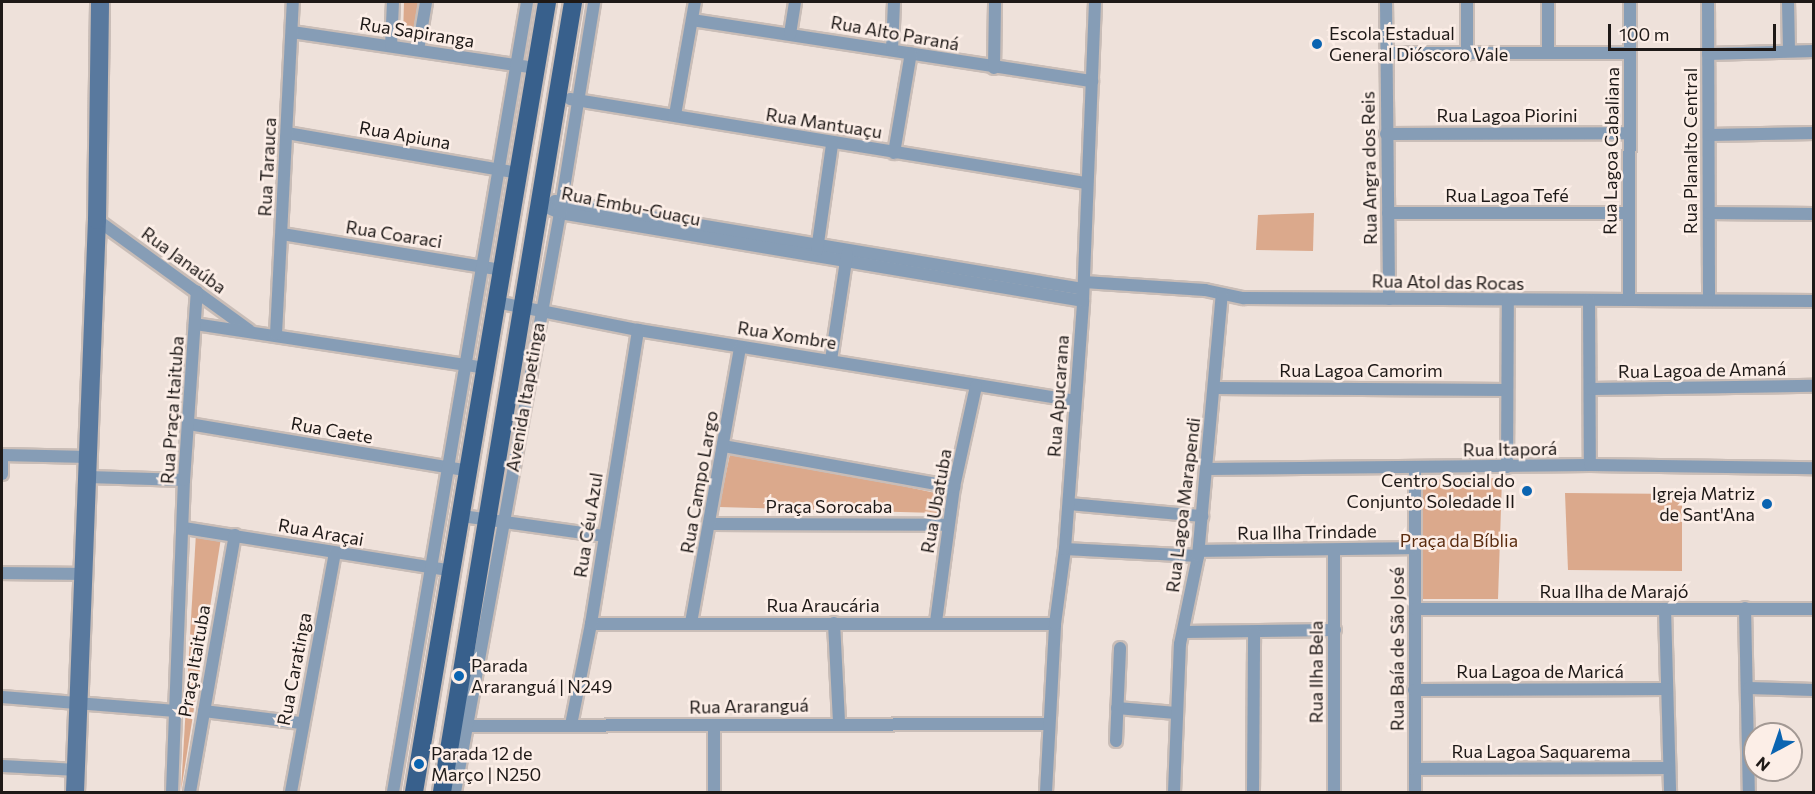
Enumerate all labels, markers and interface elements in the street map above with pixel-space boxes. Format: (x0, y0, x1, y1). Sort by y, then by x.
street label: Rua Alto Paraná (829, 11, 961, 55)
street label: Rua Sapiranga (358, 12, 476, 52)
scale bar (1611, 12, 1779, 50)
place label: Escola Estadual General Dióscoro Vale (1329, 23, 1508, 66)
text: 100 m (1619, 23, 1669, 45)
marker: Escola Estadual General Dióscoro Vale (1310, 37, 1324, 51)
street label: Rua Lagoa Cabaliana (1599, 67, 1623, 235)
street label: Rua Planalto Central (1679, 68, 1701, 234)
street label: Rua Angra dos Reis (1357, 91, 1381, 245)
street label: Rua Mantuaçu (764, 103, 884, 143)
street label: Rua Lagoa Piorini (1436, 104, 1578, 126)
street label: Rua Apiuna (358, 116, 452, 154)
street label: Rua Tarauca (254, 117, 280, 217)
street label: Rua Embu-Guaçu (560, 182, 702, 230)
street label: Rua Lagoa Tefé (1445, 184, 1569, 206)
street label: Rua Coaraci (344, 216, 444, 252)
street label: Rua Janaúba (137, 222, 231, 298)
street label: Rua Atol das Rocas (1371, 270, 1525, 294)
street label: Rua Xombre (736, 317, 838, 353)
street label: Avenida Itapetinga (501, 321, 549, 473)
street label: Rua Apucarana (1043, 334, 1073, 458)
street label: Rua Praça Itaituba (156, 335, 188, 485)
street label: Rua Lagoa de Amaná (1618, 358, 1786, 382)
street label: Rua Lagoa Camorim (1279, 359, 1443, 381)
street label: Rua Campo Largo (676, 409, 722, 555)
street label: Rua Caete (289, 412, 375, 448)
street label: Rua Lagoa Marapendi (1162, 416, 1204, 594)
street label: Rua Itaporá (1463, 437, 1557, 461)
street label: Rua Ubatuba (916, 447, 956, 555)
place label: Centro Social do Conjunto Soledade II (1347, 470, 1515, 512)
street label: Rua Céu Azul (569, 471, 607, 579)
place label: Igreja Matriz de Sant'Ana (1652, 483, 1755, 526)
marker: Centro Social do Conjunto Soledade II (1520, 484, 1534, 498)
street label: Praça Sorocaba (766, 495, 892, 517)
marker: Igreja Matriz de Sant'Ana (1760, 497, 1774, 511)
street label: Rua Araçai (276, 514, 366, 550)
street label: Rua Ilha Trindade (1237, 520, 1377, 544)
park label: Praça da Bíblia (1400, 529, 1518, 551)
street label: Rua Baía de São José (1386, 567, 1408, 731)
street label: Rua Ilha de Marajó (1539, 580, 1689, 602)
street label: Rua Araucária (766, 594, 880, 616)
street label: Praça Itaituba (174, 603, 214, 719)
street label: Rua Caratinga (272, 611, 316, 727)
street label: Rua Ilha Bela (1305, 621, 1327, 723)
place label: Parada Araranguá | N249 (471, 655, 612, 698)
street label: Rua Lagoa de Maricá (1456, 660, 1624, 682)
marker: Parada Araranguá | N249 (452, 669, 466, 683)
street label: Rua Araranguá (689, 694, 809, 718)
north arrow (1743, 722, 1803, 782)
street label: Rua Lagoa Saquarema (1451, 740, 1631, 762)
place label: Parada 12 de Março | N250 (431, 743, 541, 786)
text: N (1752, 754, 1773, 776)
marker: Parada 12 de Março | N250 (412, 757, 426, 771)

